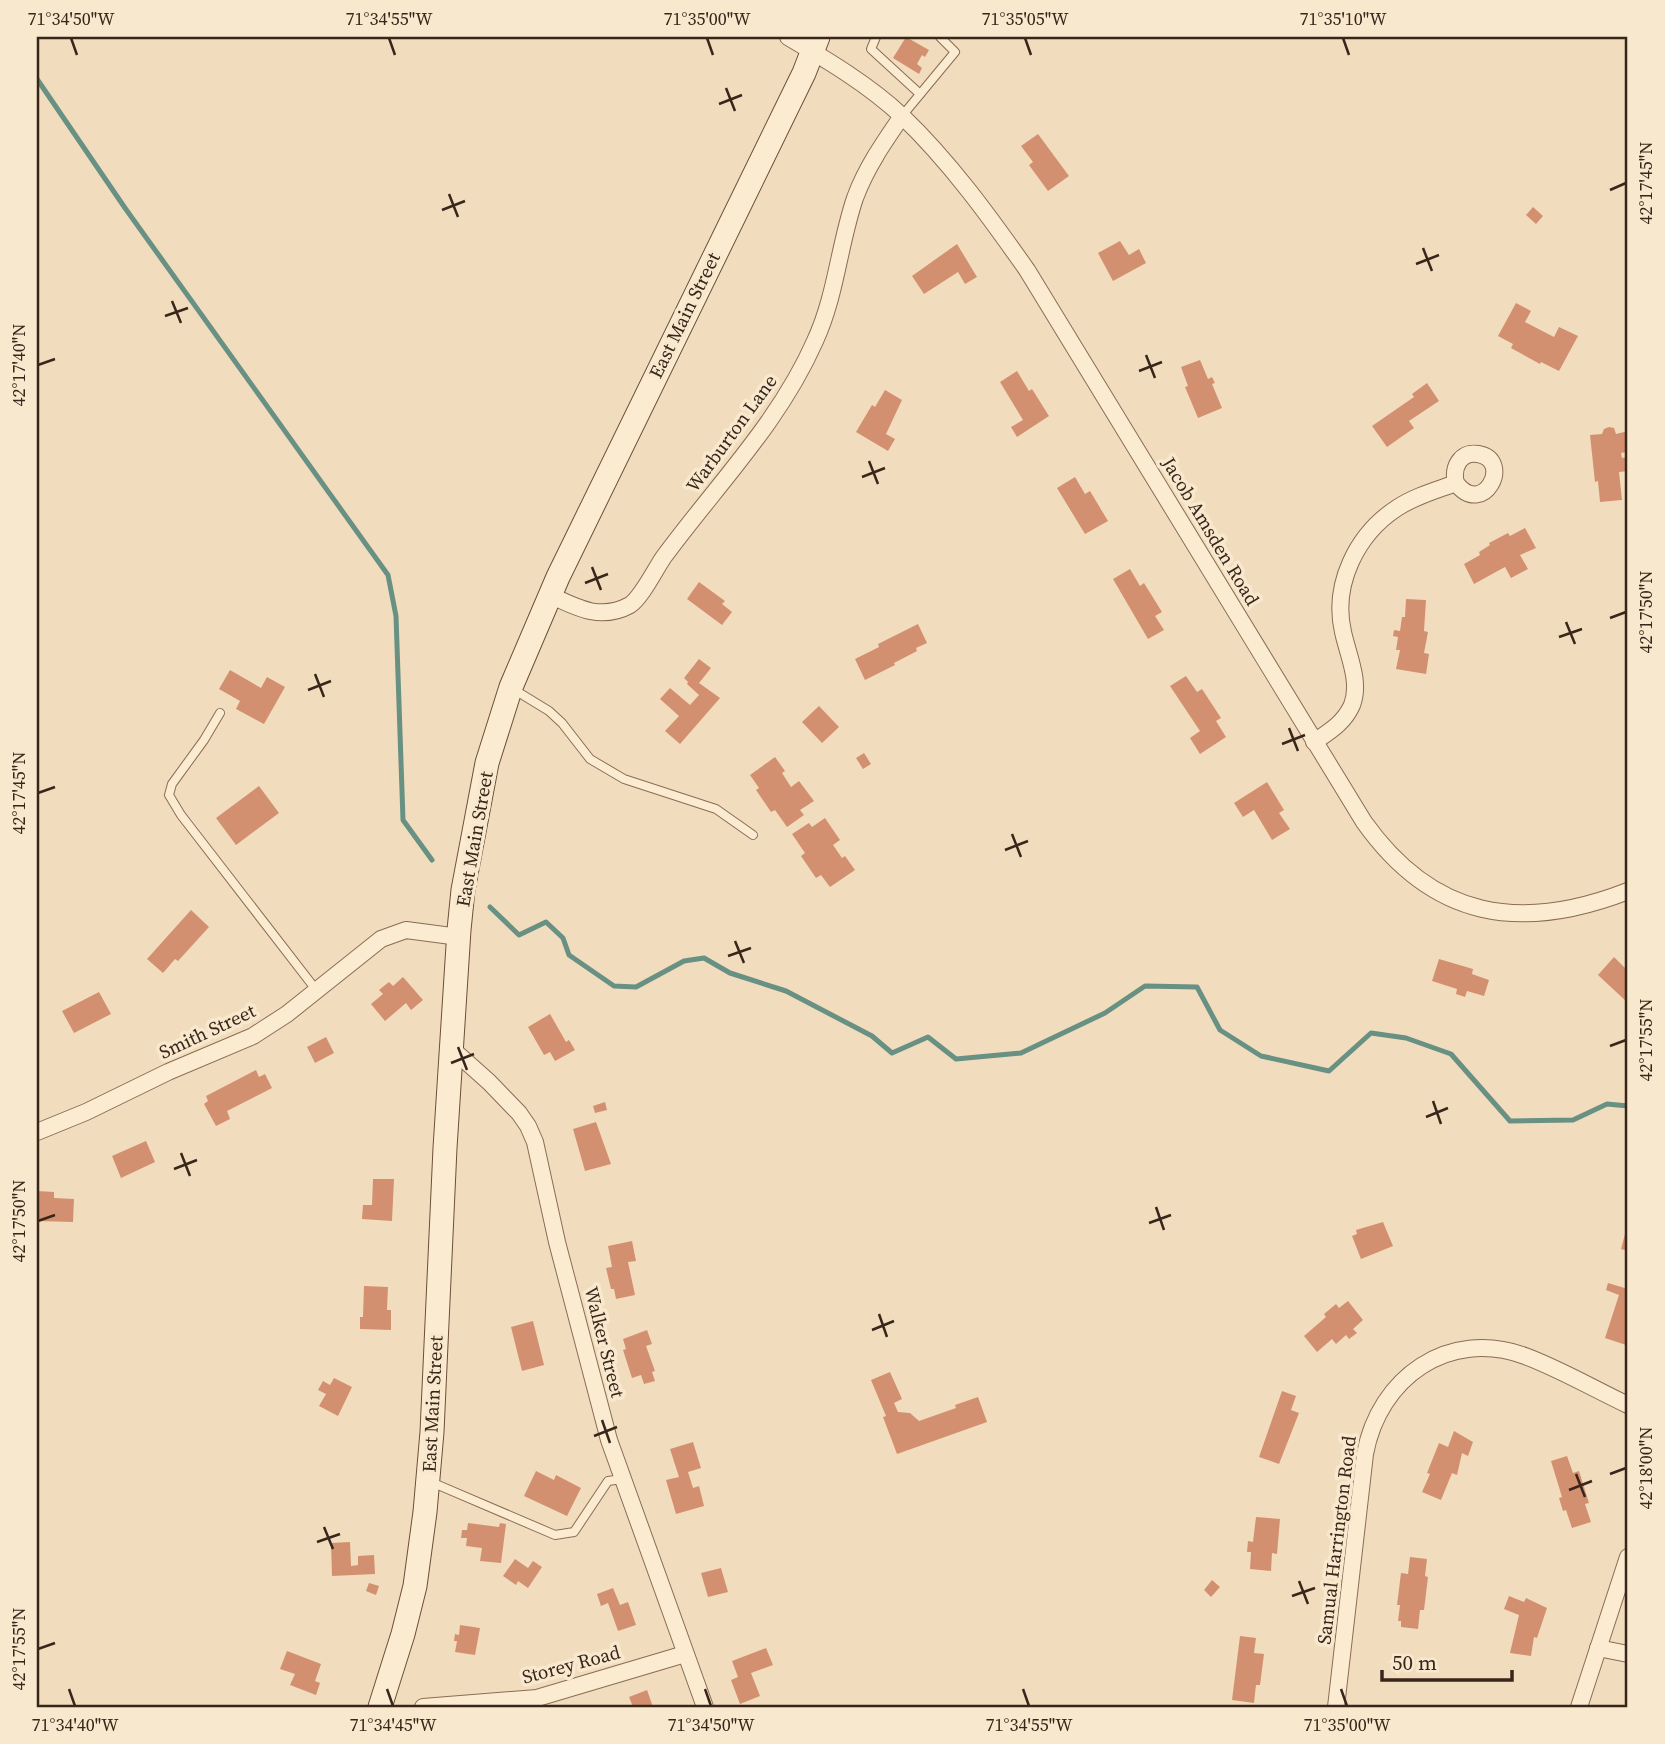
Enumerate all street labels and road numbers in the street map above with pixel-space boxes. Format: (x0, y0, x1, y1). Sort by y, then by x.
street label: East Main Street (642, 247, 726, 382)
street label: Warburton Lane (680, 369, 782, 497)
street label: Jacob Amsden Road (1156, 451, 1266, 610)
street label: East Main Street (449, 768, 499, 909)
street label: Smith Street (155, 997, 260, 1065)
street label: Walker Street (579, 1284, 632, 1401)
street label: East Main Street (415, 1334, 449, 1473)
street label: Samual Harrington Road (1310, 1434, 1362, 1646)
street label: Storey Road (519, 1638, 623, 1690)

